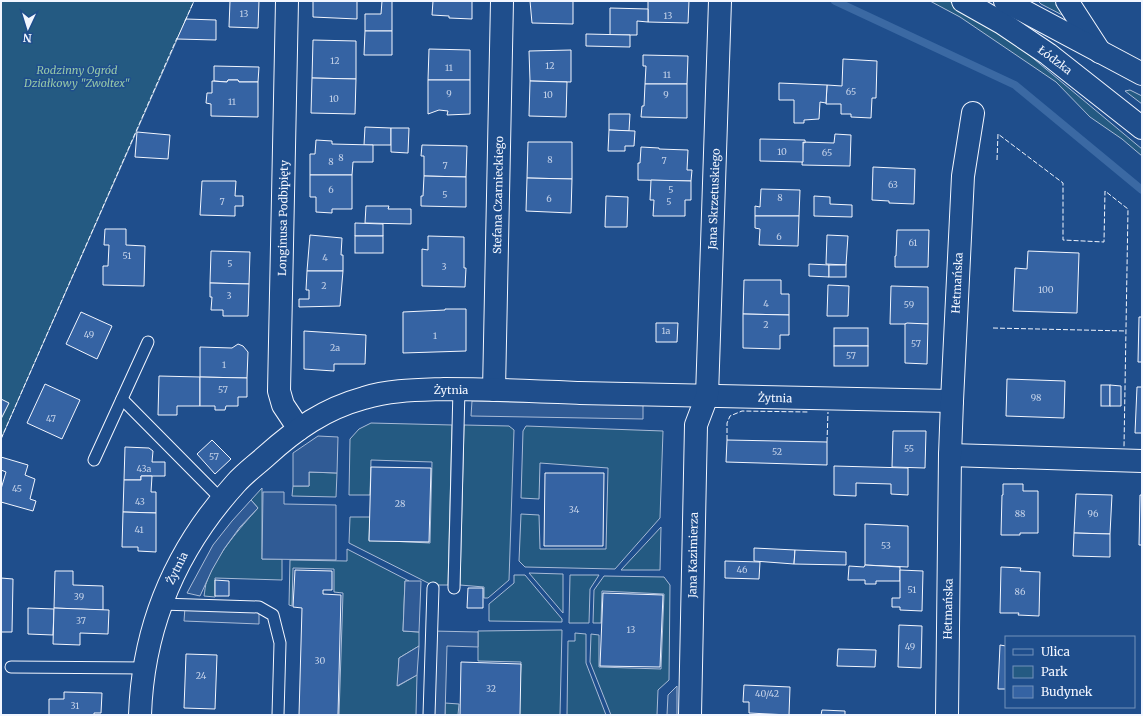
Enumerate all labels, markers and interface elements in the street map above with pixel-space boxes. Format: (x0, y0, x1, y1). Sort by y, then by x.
north arrow (8, 8, 48, 48)
house number: 13 (240, 8, 248, 19)
house number: 13 (664, 10, 672, 21)
text: N (22, 31, 32, 45)
street label: Łódzka (1035, 43, 1075, 77)
house number: 12 (330, 55, 340, 66)
house number: 12 (545, 60, 555, 71)
house number: 11 (445, 62, 453, 73)
park label: Rodzinny Ogród Działkowy "Zwoltex" (23, 63, 130, 90)
house number: 11 (663, 69, 671, 80)
house number: 65 (846, 86, 856, 97)
house number: 9 (446, 88, 452, 99)
house number: 10 (543, 89, 553, 100)
house number: 9 (663, 89, 669, 100)
house number: 10 (329, 93, 339, 104)
house number: 11 (228, 96, 236, 107)
street label: Stefana Czarnieckiego (490, 135, 506, 254)
house number: 10 (777, 146, 787, 157)
house number: 65 (822, 147, 832, 158)
street label: Jana Skrzetuskiego (705, 148, 723, 251)
house number: 8 (338, 152, 344, 163)
house number: 8 (547, 154, 553, 165)
house number: 7 (661, 155, 667, 166)
house number: 8 (328, 156, 334, 167)
street label: Longinusa Podbipięty (275, 159, 291, 276)
house number: 7 (442, 160, 448, 171)
house number: 63 (888, 179, 898, 190)
house number: 6 (328, 184, 334, 195)
house number: 5 (668, 184, 674, 195)
house number: 5 (442, 189, 448, 200)
house number: 8 (777, 192, 783, 203)
house number: 6 (546, 193, 552, 204)
house number: 7 (219, 196, 225, 207)
house number: 5 (666, 196, 672, 207)
house number: 6 (776, 231, 782, 242)
house number: 61 (909, 237, 917, 248)
house number: 51 (123, 250, 131, 261)
house number: 4 (322, 252, 328, 263)
street label: Hetmańska (948, 252, 966, 314)
house number: 5 (227, 258, 233, 269)
house number: 3 (441, 261, 447, 272)
house number: 2 (321, 280, 327, 291)
house number: 100 (1038, 284, 1054, 295)
house number: 3 (226, 290, 232, 301)
house number: 4 (763, 298, 769, 309)
house number: 59 (904, 299, 914, 310)
house number: 2 (763, 319, 769, 330)
house number: 1a (662, 325, 671, 336)
house number: 49 (84, 329, 94, 340)
house number: 1 (433, 330, 437, 341)
house number: 57 (911, 338, 921, 349)
house number: 2a (330, 342, 340, 353)
house number: 57 (846, 350, 856, 361)
house number: 1 (222, 359, 226, 370)
street label: Żytnia (434, 383, 468, 397)
house number: 57 (218, 384, 228, 395)
street label: Żytnia (758, 391, 792, 405)
house number: 98 (1031, 392, 1041, 403)
house number: 47 (46, 413, 56, 424)
house number: 55 (904, 443, 914, 454)
house number: 52 (772, 446, 782, 457)
house number: 57 (209, 451, 219, 462)
house number: 43a (137, 463, 152, 474)
house number: 45 (12, 483, 22, 494)
house number: 43 (135, 496, 145, 507)
house number: 28 (395, 498, 405, 509)
house number: 34 (569, 504, 580, 515)
house number: 88 (1015, 508, 1025, 519)
house number: 96 (1088, 508, 1099, 519)
street label: Jana Kazimierza (685, 512, 701, 599)
house number: 41 (135, 524, 143, 535)
house number: 53 (881, 540, 891, 551)
street label: Żytnia (163, 549, 191, 586)
house number: 46 (737, 564, 748, 575)
street label: Hetmańska (940, 578, 956, 640)
house number: 51 (908, 584, 916, 595)
house number: 86 (1015, 586, 1026, 597)
house number: 39 (74, 591, 84, 602)
house number: 37 (76, 615, 86, 626)
house number: 13 (627, 624, 635, 635)
legend (1005, 636, 1135, 708)
house number: 49 (905, 641, 915, 652)
text: Ulica (1041, 644, 1070, 659)
house number: 30 (315, 655, 326, 666)
text: Park (1041, 664, 1068, 679)
house number: 24 (196, 670, 207, 681)
house number: 32 (486, 683, 496, 694)
text: Budynek (1041, 684, 1093, 699)
house number: 40/42 (755, 688, 779, 699)
house number: 31 (71, 700, 79, 711)

